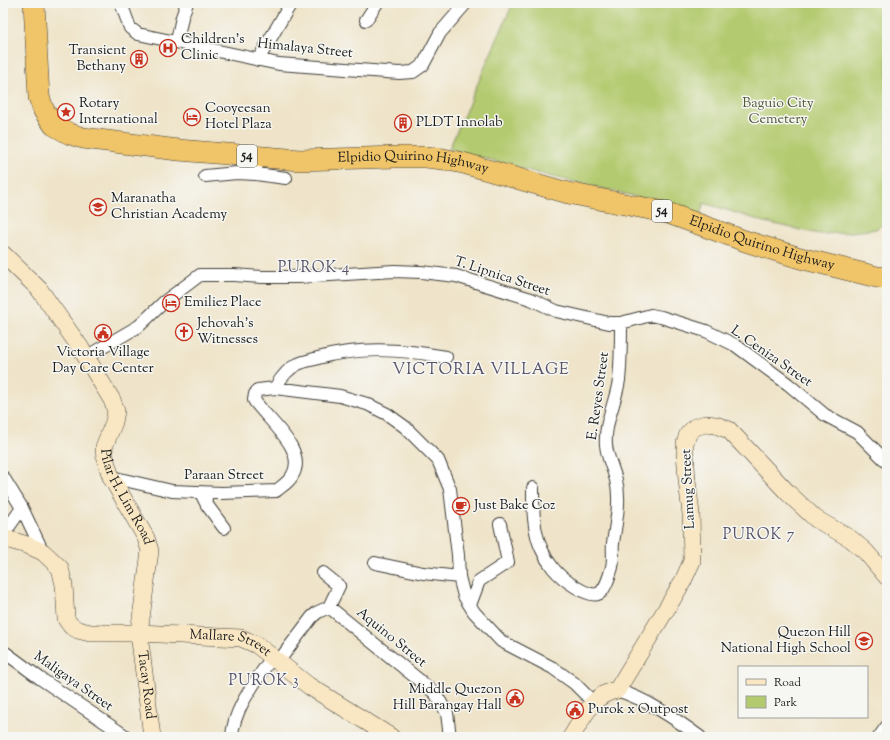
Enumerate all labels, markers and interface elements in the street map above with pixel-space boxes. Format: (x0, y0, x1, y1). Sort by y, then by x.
place label: Children's Clinic (181, 30, 244, 66)
street label: Himalaya Street (256, 34, 354, 64)
hospital icon: Children's Clinic (158, 38, 178, 58)
place label: Transient Bethany (69, 41, 126, 77)
building icon: Transient Bethany (129, 49, 149, 69)
place label: Rotary International (79, 94, 158, 130)
park label: Baguio City Cemetery (742, 94, 814, 130)
place label: Cooyeesan Hotel Plaza (205, 99, 272, 135)
place icon: Rotary International (56, 102, 76, 122)
hotel icon: Cooyeesan Hotel Plaza (182, 107, 202, 127)
building icon: PLDT Innolab (393, 113, 413, 133)
place label: PLDT Innolab (416, 113, 503, 133)
road number: 54 (237, 145, 257, 167)
street label: Elpidio Quirino Highway (337, 147, 491, 180)
place label: Maranatha Christian Academy (111, 189, 227, 225)
school or university icon: Maranatha Christian Academy (88, 197, 108, 217)
road number: 54 (652, 200, 672, 222)
street label: Elpidio Quirino Highway (686, 212, 837, 276)
street label: T. Lipnica Street (452, 252, 553, 302)
district label: PUROK 4 (278, 258, 350, 279)
hotel icon: Emiliez Place (161, 293, 181, 313)
place label: Emiliez Place (184, 293, 262, 313)
place label: Jehovah's Witnesses (196, 314, 258, 350)
street label: L. Ceniza Street (726, 321, 816, 393)
church icon: Jehovah's Witnesses (174, 322, 194, 342)
public building icon: Victoria Village Day Care Center (93, 323, 113, 343)
place label: Victoria Village Day Care Center (52, 343, 155, 379)
street label: E. Reyes Street (583, 350, 615, 441)
district label: VICTORIA VILLAGE (392, 359, 570, 382)
street label: Pilar H. Lim Road (94, 448, 158, 548)
street label: Lamug Street (677, 448, 701, 530)
street label: Paraan Street (184, 466, 264, 486)
cafe icon: Just Bake Coz (451, 496, 471, 516)
place label: Just Bake Coz (473, 496, 555, 516)
district label: PUROK 7 (723, 525, 795, 546)
street label: Aquino Street (352, 603, 431, 673)
place label: Quezon Hill National High School (721, 623, 851, 659)
street label: Mallare Street (189, 625, 275, 662)
school or university icon: Quezon Hill National High School (854, 631, 874, 651)
street label: Maligaya Street (29, 647, 117, 717)
street label: Tacay Road (131, 650, 160, 721)
legend (738, 666, 868, 718)
district label: PUROK 3 (229, 671, 299, 692)
text: Road (774, 674, 801, 692)
place label: Middle Quezon Hill Barangay Hall (393, 680, 502, 716)
public building icon: Middle Quezon Hill Barangay Hall (505, 688, 525, 708)
text: Park (774, 694, 797, 712)
public building icon: Purok x Outpost (565, 700, 585, 720)
place label: Purok x Outpost (588, 700, 689, 720)

